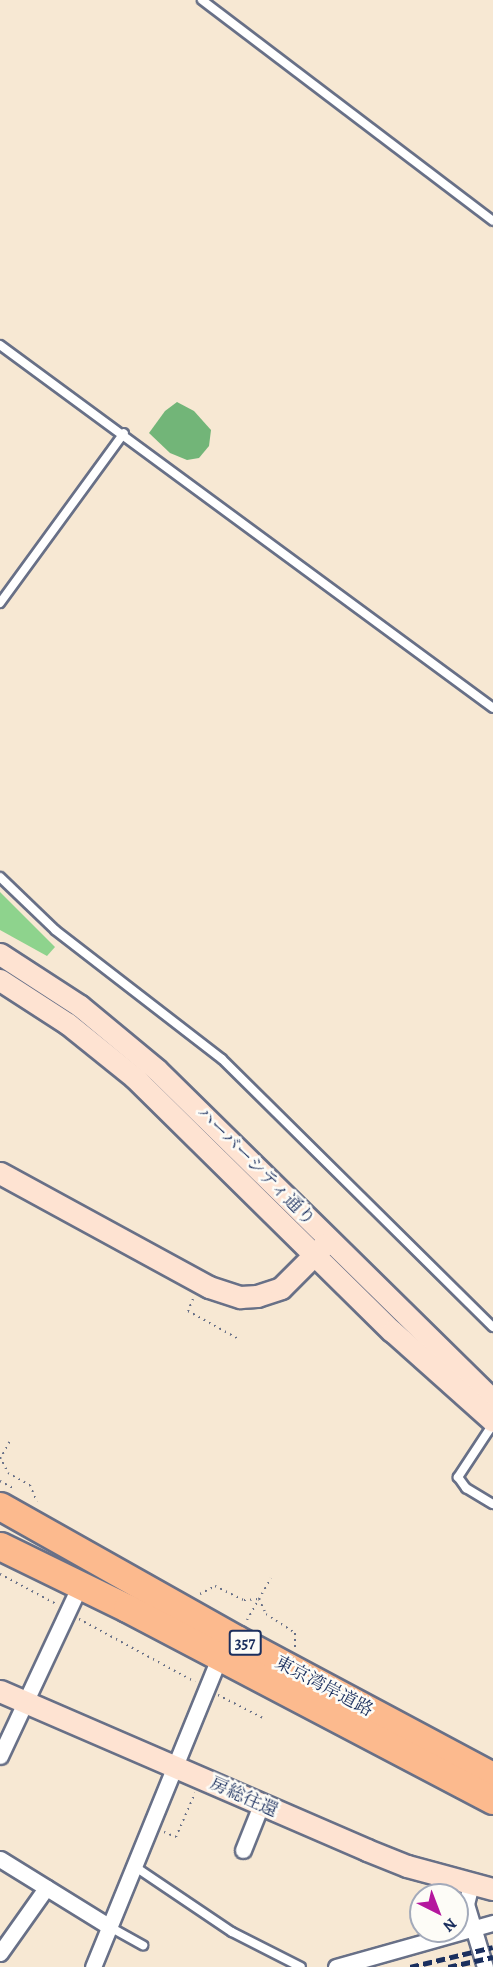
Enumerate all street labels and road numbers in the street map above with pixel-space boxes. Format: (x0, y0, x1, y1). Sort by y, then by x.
street label: ハーバーシティ通り (191, 1101, 321, 1231)
road number: 357 (228, 1630, 262, 1656)
street label: 東京湾岸道路 (271, 1651, 377, 1721)
street label: 房総往還 (207, 1772, 281, 1822)

